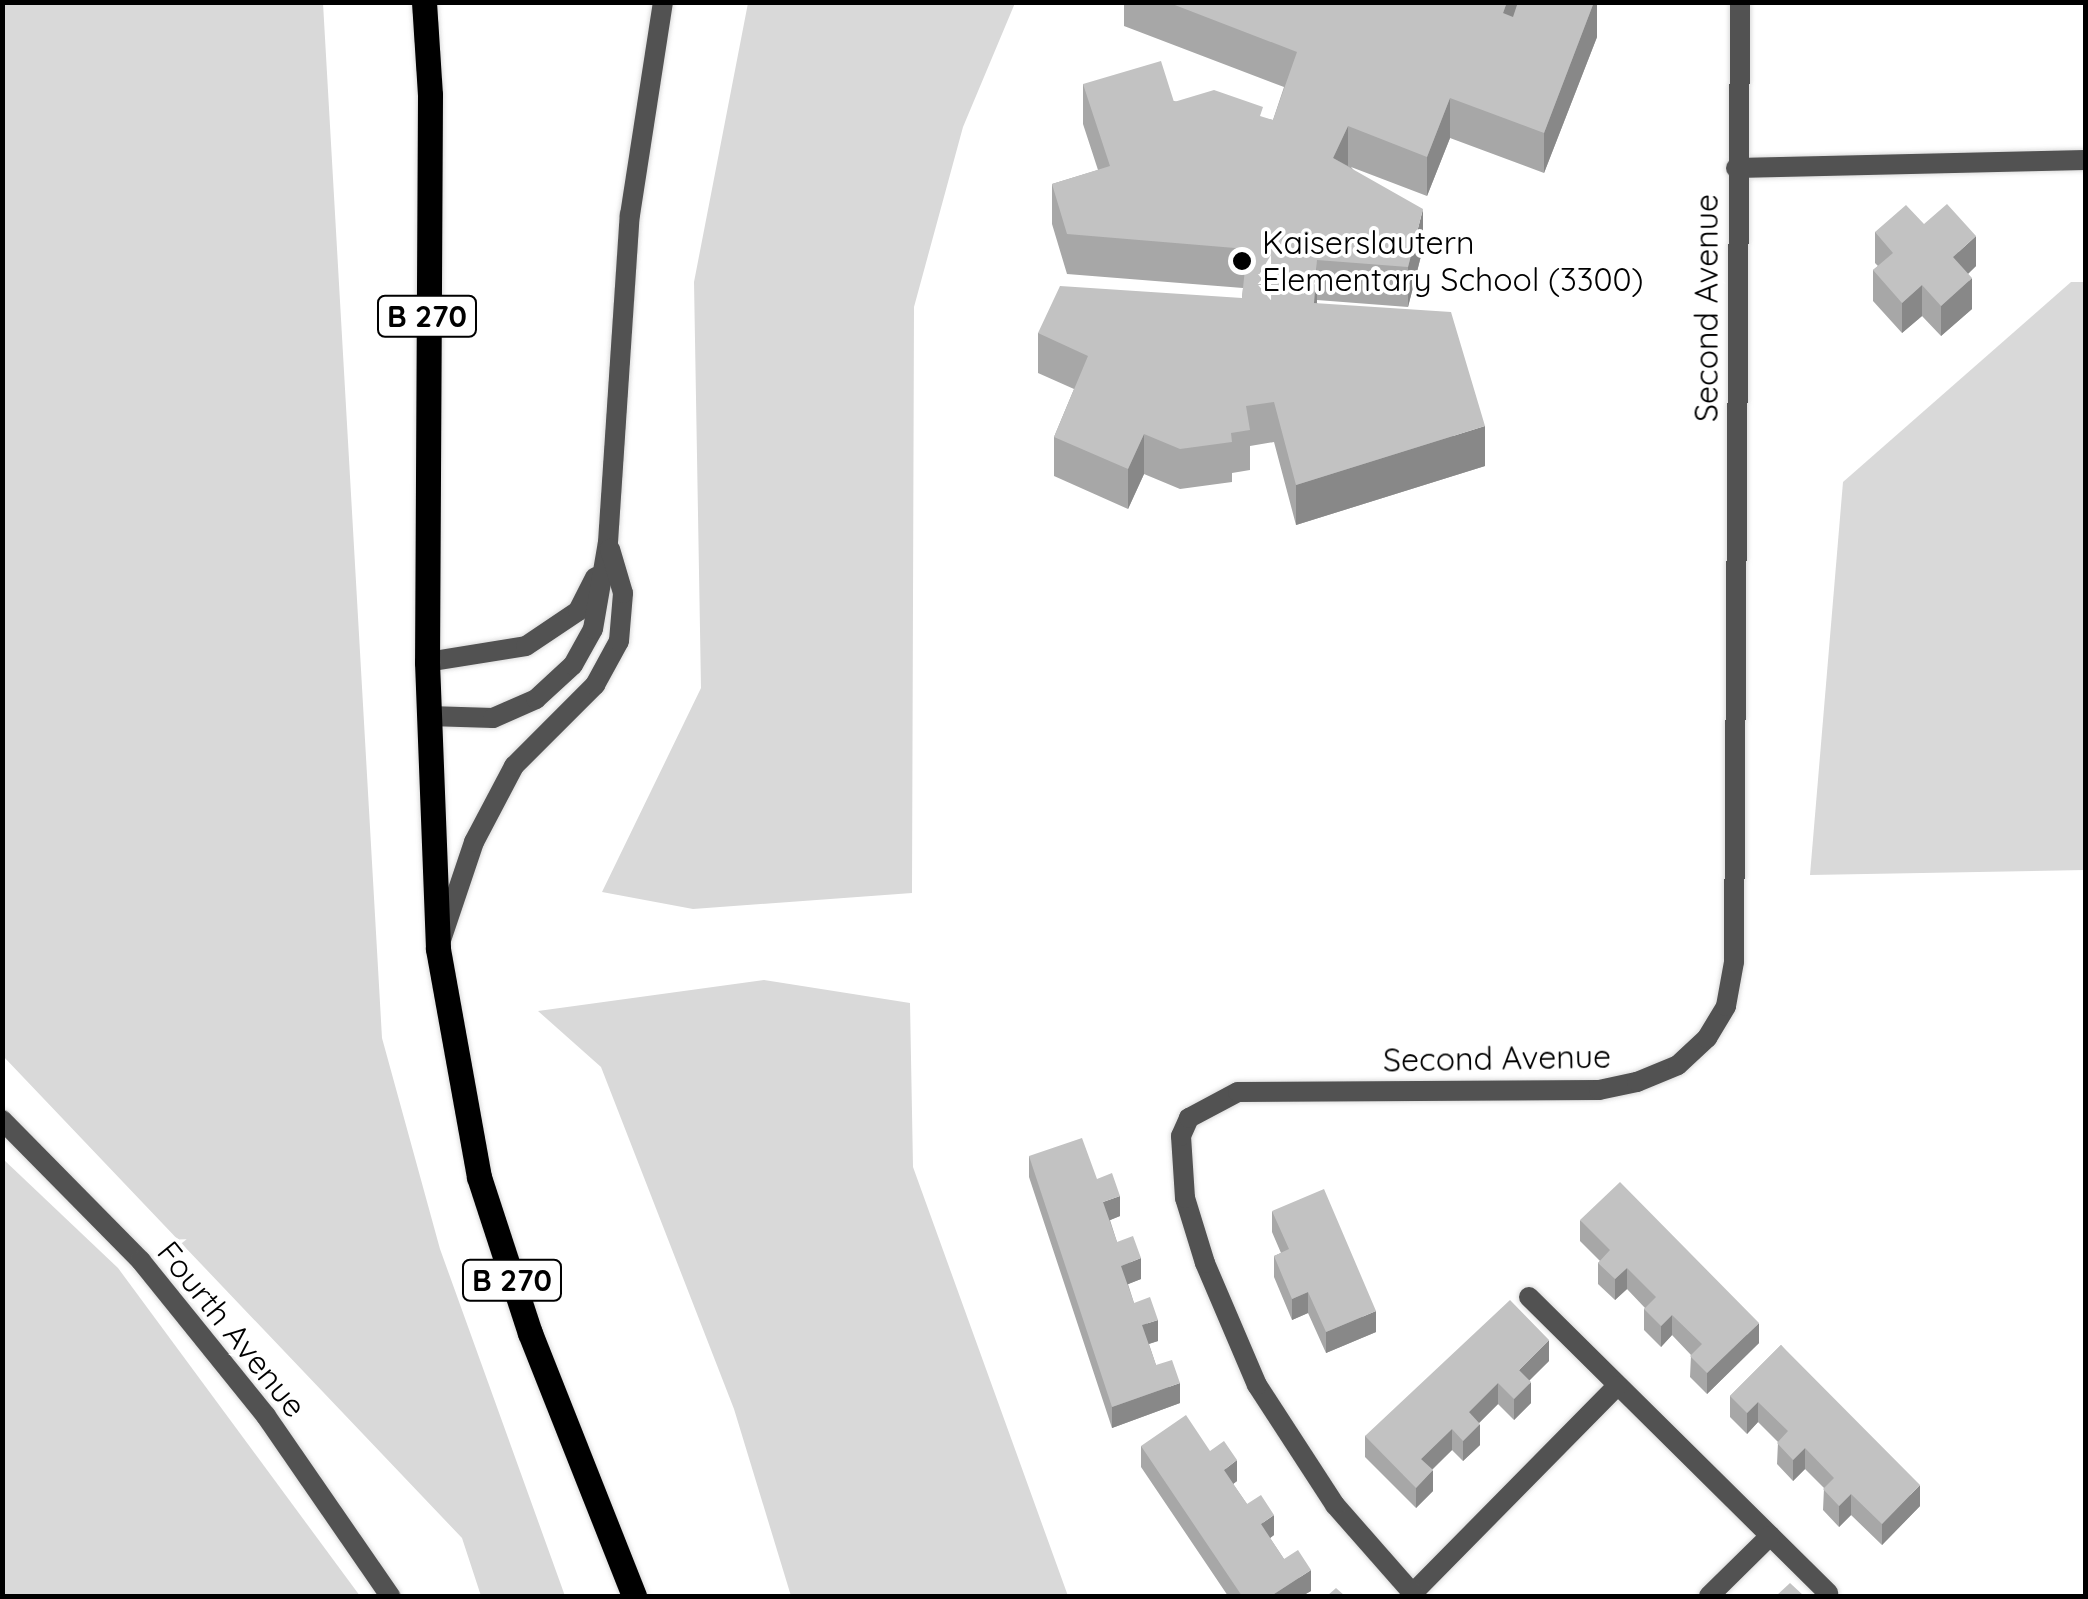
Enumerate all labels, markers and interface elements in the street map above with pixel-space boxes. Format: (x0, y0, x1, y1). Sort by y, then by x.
street label: Second Avenue (1687, 194, 1725, 422)
place label: Kaiserslautern Elementary School (3300) (1262, 224, 1644, 299)
marker: Kaiserslautern Elementary School (3300) (1231, 250, 1253, 272)
road number: B 270 (374, 291, 480, 341)
street label: Second Avenue (1383, 1037, 1611, 1079)
street label: Fourth Avenue (150, 1233, 314, 1425)
road number: B 270 (460, 1255, 564, 1305)

